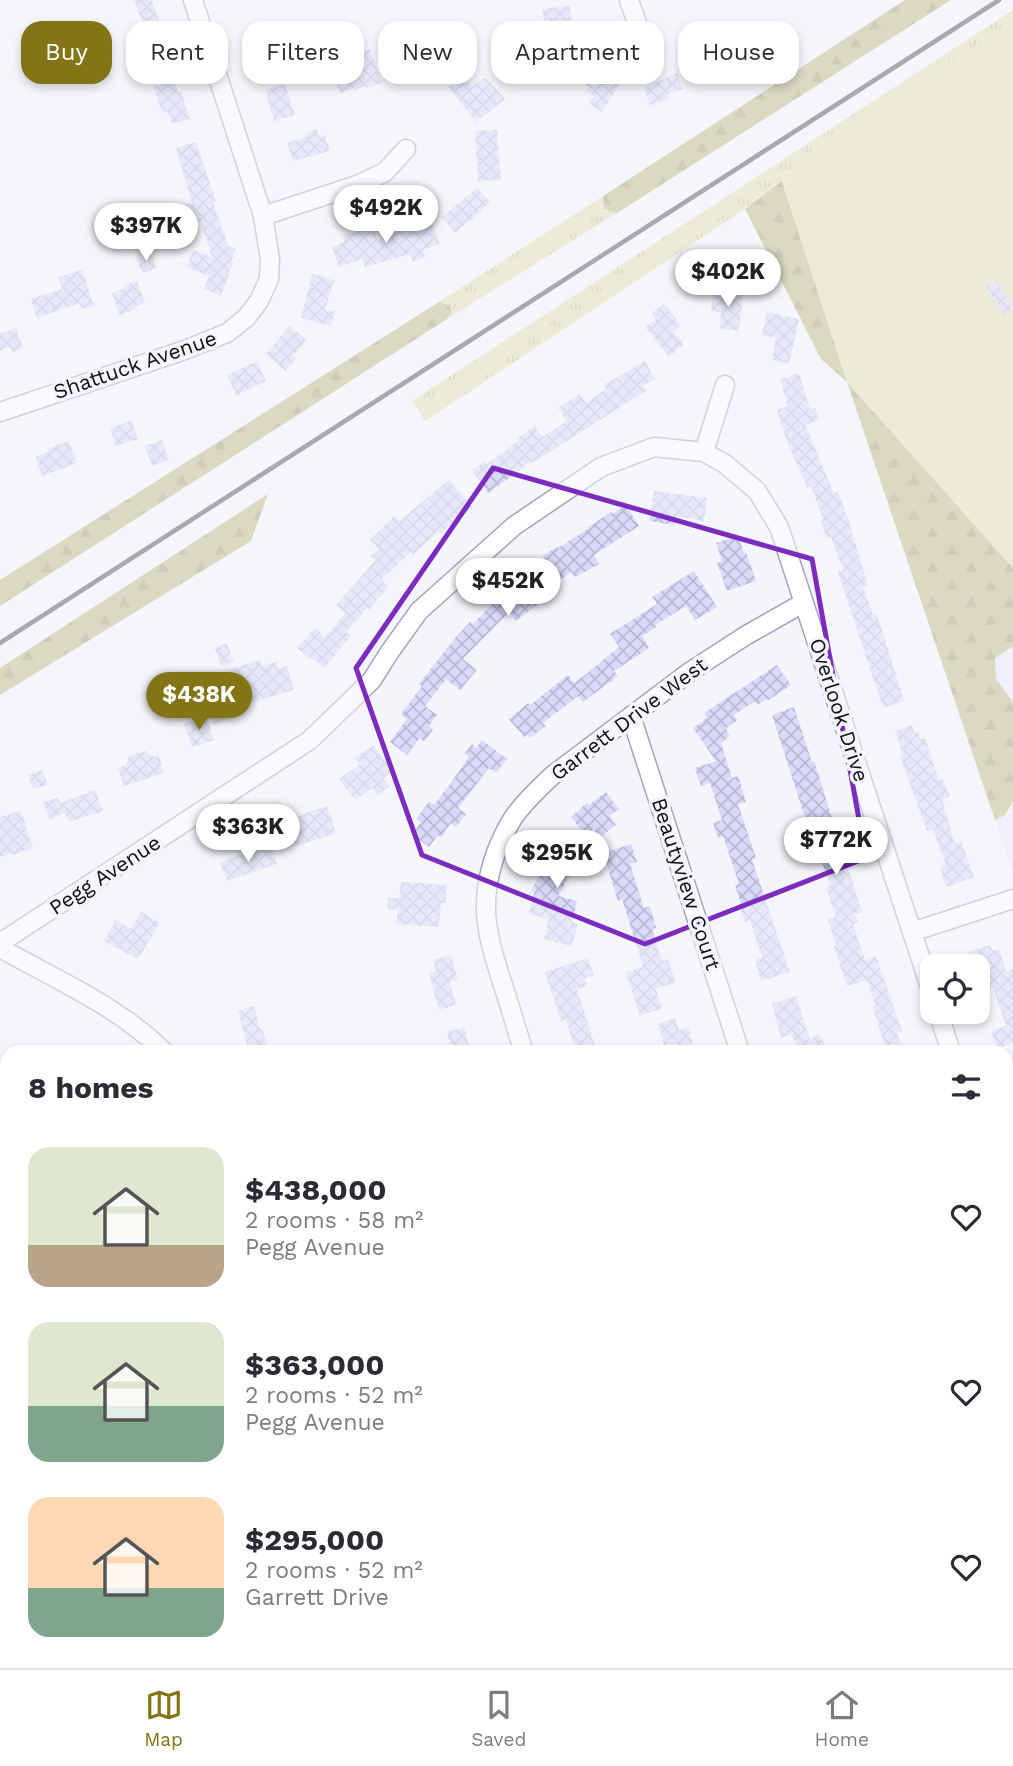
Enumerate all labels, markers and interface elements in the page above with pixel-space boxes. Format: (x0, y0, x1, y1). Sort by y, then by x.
chip: Buy (21, 21, 112, 84)
chip: Rent (126, 21, 228, 84)
chip: Filters (242, 21, 364, 84)
chip: New (378, 21, 477, 84)
chip: Apartment (491, 21, 664, 84)
chip: House (678, 21, 799, 84)
pin: $492K (337, 186, 435, 245)
text: $492K (349, 194, 423, 221)
pin: $397K (97, 204, 195, 263)
text: $397K (110, 212, 182, 239)
pin: $402K (679, 250, 777, 309)
text: $402K (691, 258, 765, 285)
street label: Shattuck Avenue (50, 325, 220, 404)
pin: $452K (459, 558, 557, 618)
text: $452K (472, 567, 544, 594)
street label: Overlook Drive (804, 635, 875, 785)
street label: Garrett Drive West (546, 651, 712, 786)
pin: $438K (150, 672, 248, 732)
text: $438K (162, 681, 236, 708)
street label: Beautyview Court (647, 795, 726, 973)
pin: $363K (199, 804, 297, 864)
text: $363K (212, 813, 284, 840)
pin: $772K (787, 818, 885, 877)
text: $772K (800, 826, 872, 853)
street label: Pegg Avenue (44, 829, 165, 920)
pin: $295K (508, 830, 606, 890)
text: $295K (521, 839, 593, 866)
map controls (920, 954, 990, 1024)
button: locate (920, 954, 990, 1024)
icon: filters (947, 1068, 985, 1106)
text: 8 homes (28, 1070, 154, 1105)
text: $438,000 (245, 1172, 387, 1207)
icon: home (84, 1175, 168, 1259)
icon: heart (947, 1198, 985, 1236)
text: 2 rooms · 58 m² (245, 1207, 424, 1234)
text: Pegg Avenue (245, 1234, 385, 1261)
text: $363,000 (245, 1347, 385, 1382)
icon: home (84, 1350, 168, 1434)
icon: heart (947, 1373, 985, 1411)
text: 2 rooms · 52 m² (245, 1382, 423, 1409)
text: Pegg Avenue (245, 1409, 385, 1436)
text: $295,000 (245, 1522, 384, 1557)
icon: home (84, 1525, 168, 1609)
icon: heart (947, 1548, 985, 1586)
text: 2 rooms · 52 m² (245, 1557, 423, 1584)
text: Garrett Drive (245, 1584, 389, 1611)
tab: Map (144, 1686, 183, 1751)
tab: Saved (471, 1686, 526, 1751)
tab: Home (815, 1686, 869, 1751)

